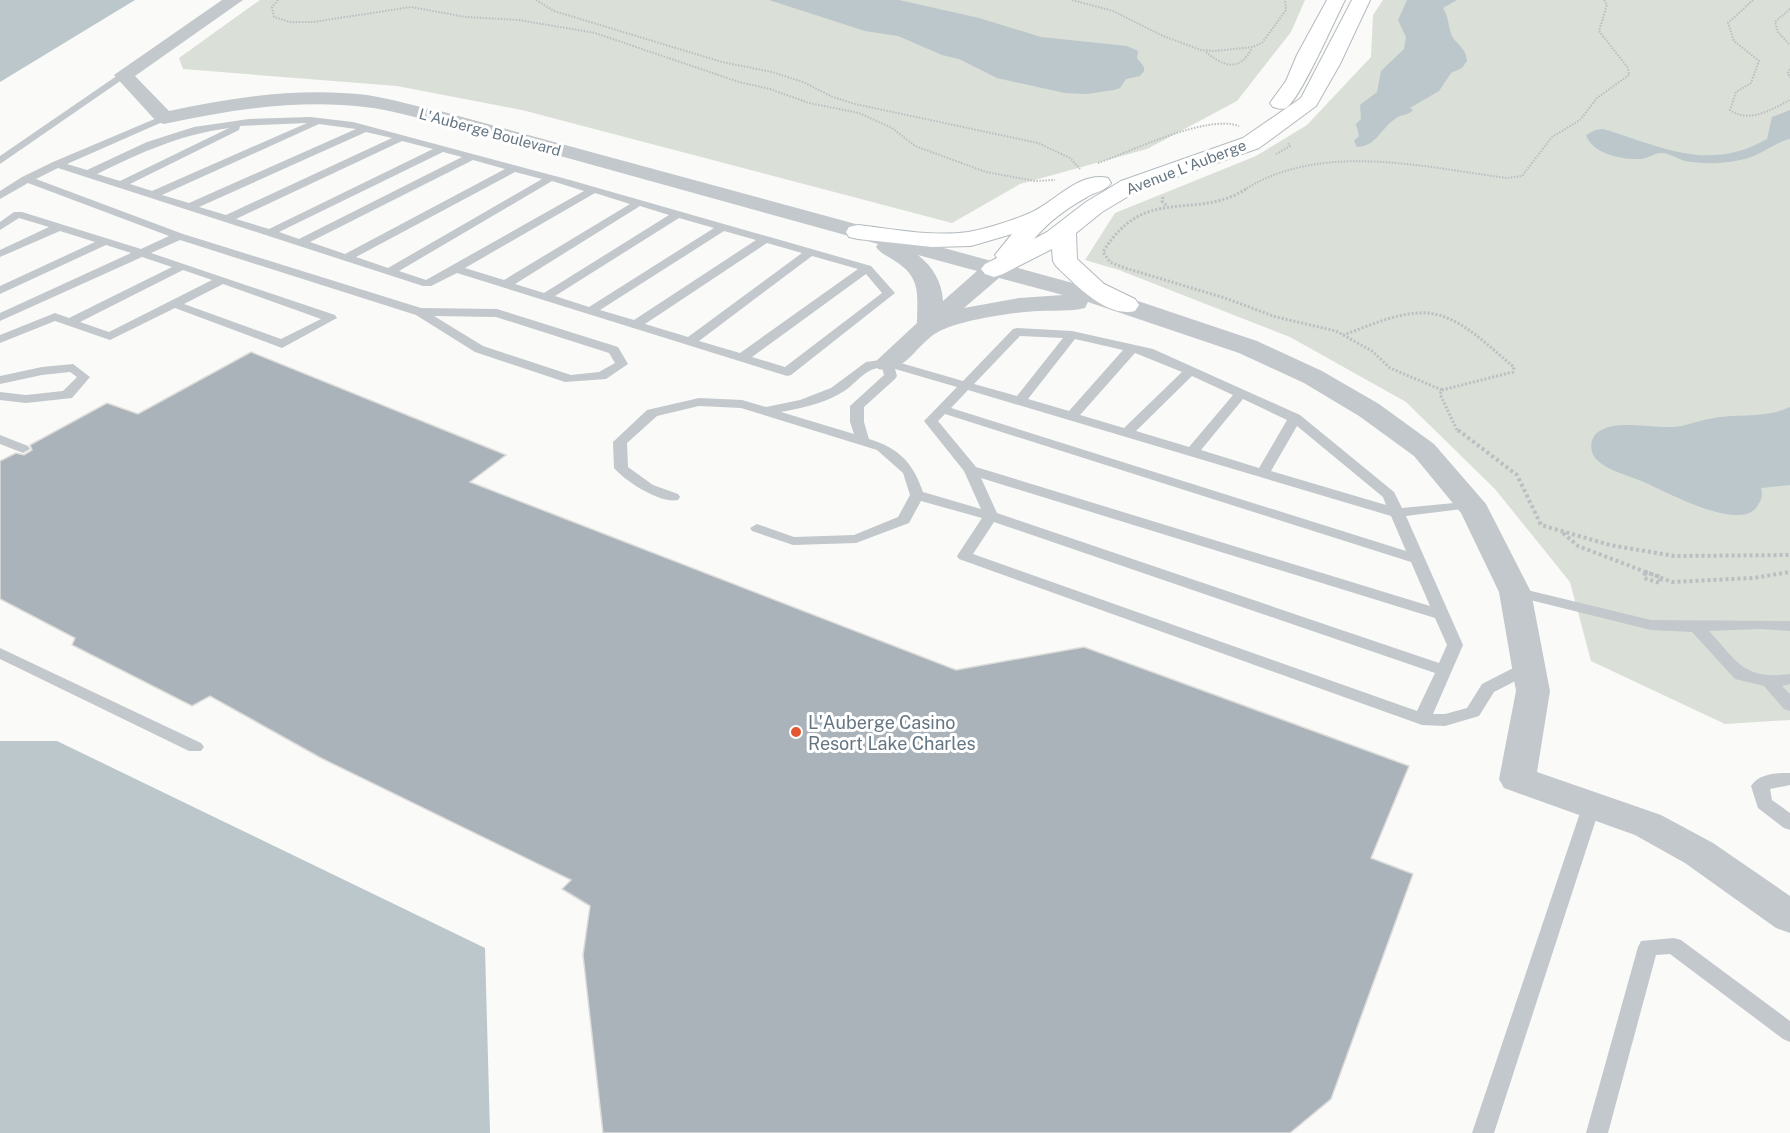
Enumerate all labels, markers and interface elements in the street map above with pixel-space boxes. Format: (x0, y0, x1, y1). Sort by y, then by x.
street label: L'Auberge Boulevard (417, 105, 563, 159)
street label: Avenue L'Auberge (1123, 136, 1249, 198)
place label: L'Auberge Casino Resort Lake Charles (808, 712, 976, 754)
marker: L'Auberge Casino Resort Lake Charles (789, 725, 803, 739)

